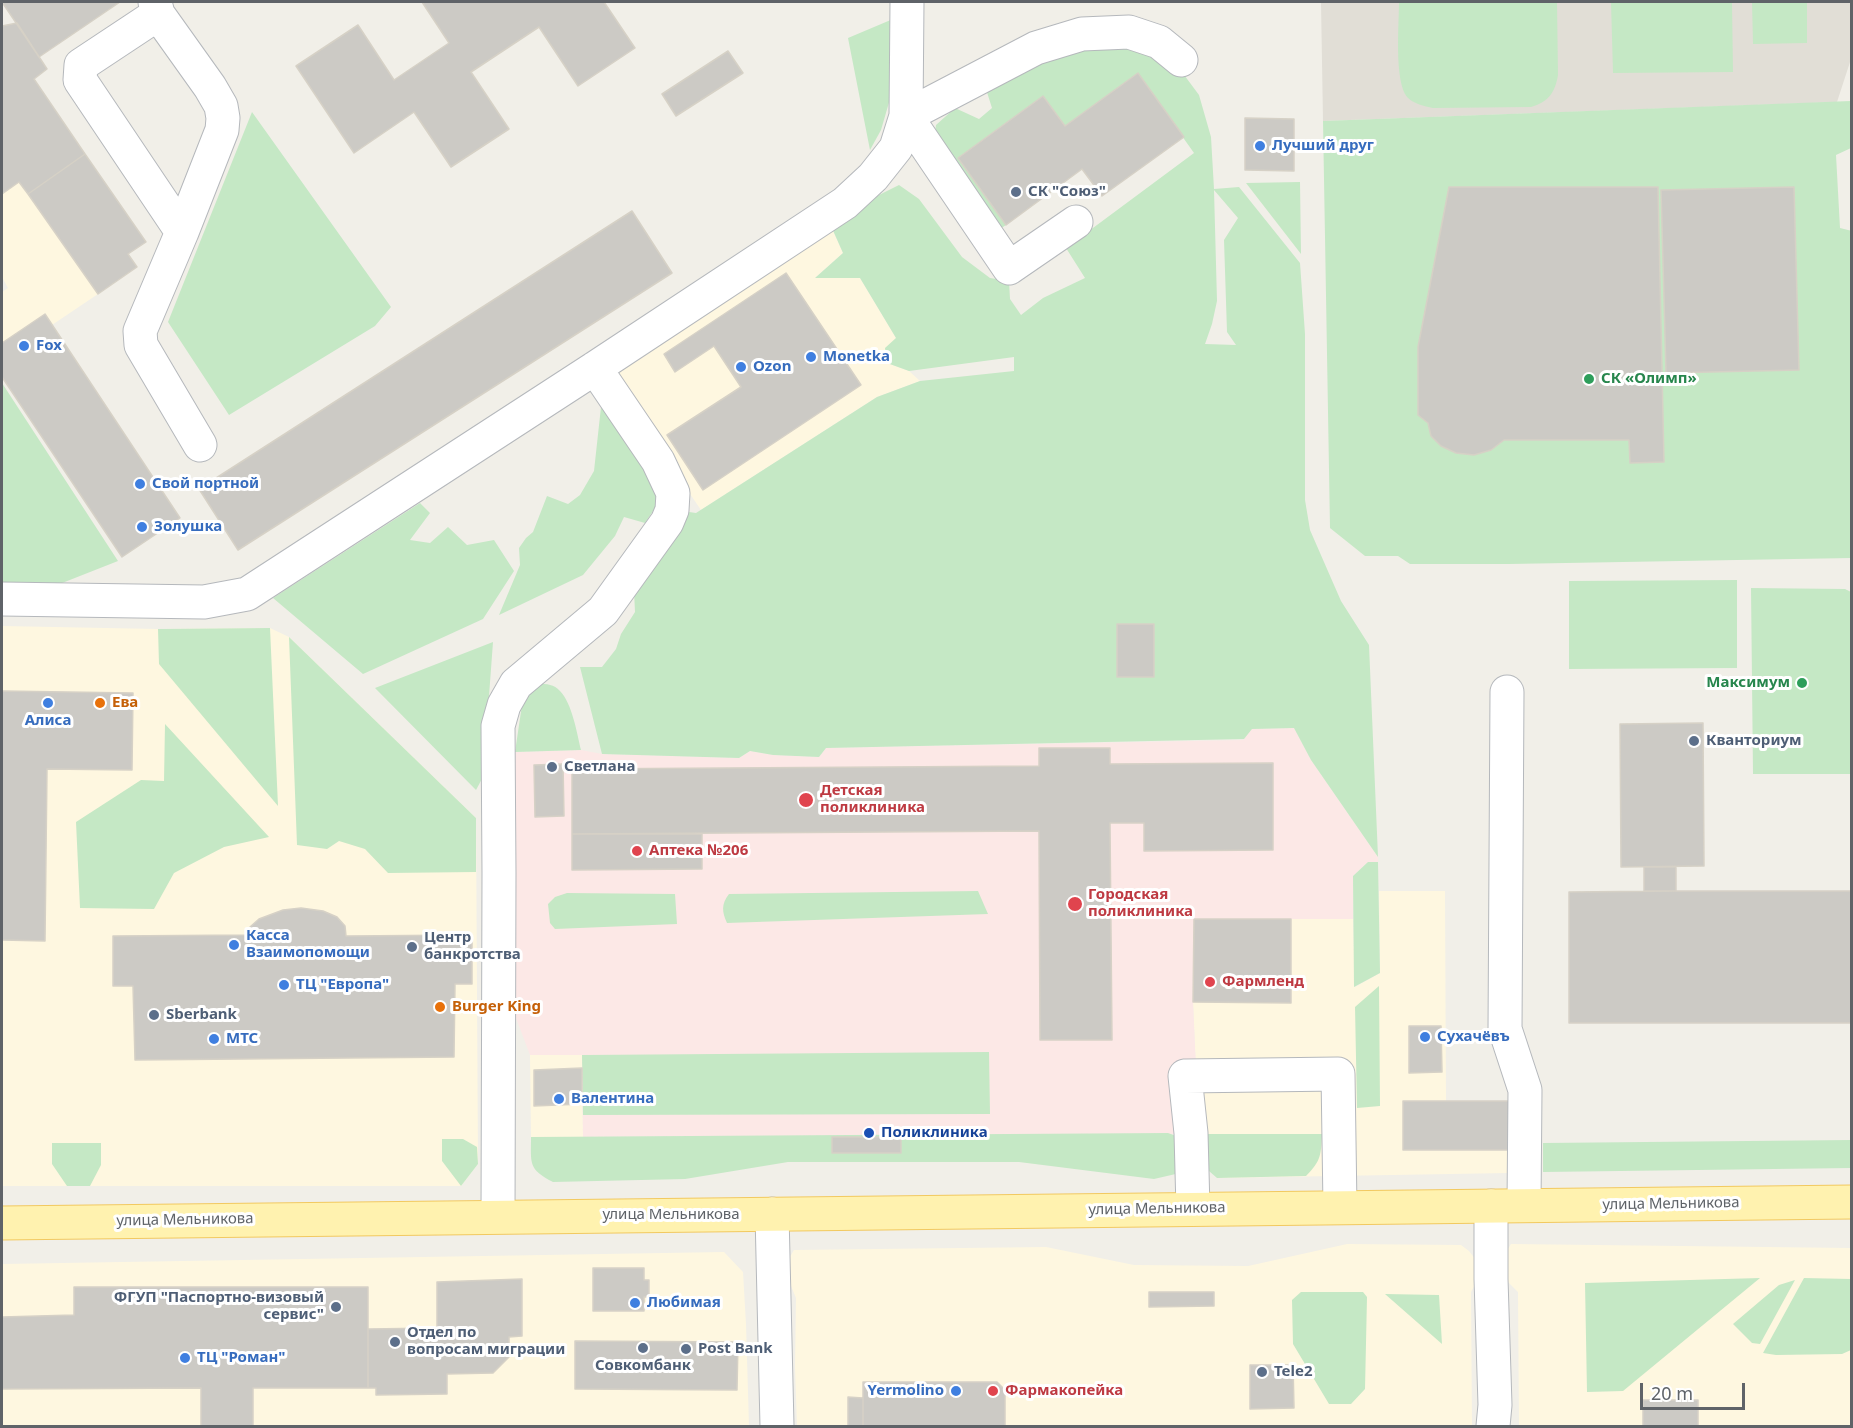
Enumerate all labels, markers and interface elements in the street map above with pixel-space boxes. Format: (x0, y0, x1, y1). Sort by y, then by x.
place label: Лучший друг (1272, 137, 1374, 155)
marker: Лучший друг (1253, 139, 1267, 153)
place label: СК "Союз" (1028, 183, 1106, 201)
marker: СК "Союз" (1009, 185, 1023, 199)
place label: Fox (36, 337, 62, 355)
marker: Fox (17, 339, 31, 353)
place label: Monetka (823, 348, 890, 366)
marker: Monetka (804, 350, 818, 364)
place label: Ozon (753, 358, 791, 376)
marker: Ozon (734, 360, 748, 374)
place label: СК «Олимп» (1601, 370, 1697, 388)
marker: СК «Олимп» (1582, 372, 1596, 386)
place label: Свой портной (152, 475, 259, 493)
marker: Свой портной (133, 477, 147, 491)
place label: Золушка (154, 518, 222, 536)
marker: Золушка (135, 520, 149, 534)
place label: Максимум (1706, 674, 1790, 692)
marker: Максимум (1795, 676, 1809, 690)
place label: Ева (112, 694, 138, 712)
marker: Алиса (41, 696, 55, 710)
marker: Ева (93, 696, 107, 710)
place label: Алиса (25, 712, 71, 730)
place label: Кванториум (1706, 732, 1802, 750)
marker: Кванториум (1687, 734, 1701, 748)
place label: Светлана (564, 758, 635, 776)
marker: Светлана (545, 760, 559, 774)
place label: Детская поликлиника (820, 782, 925, 817)
marker: Детская поликлиника (797, 791, 815, 809)
place label: Аптека №206 (649, 842, 748, 860)
marker: Аптека №206 (630, 844, 644, 858)
place label: Городская поликлиника (1088, 886, 1193, 921)
marker: Городская поликлиника (1066, 895, 1084, 913)
place label: Касса Взаимопомощи (246, 927, 370, 962)
place label: Центр банкротства (424, 929, 521, 964)
marker: Касса Взаимопомощи (227, 938, 241, 952)
marker: Центр банкротства (405, 940, 419, 954)
place label: Фармленд (1222, 973, 1304, 991)
marker: Фармленд (1203, 975, 1217, 989)
place label: ТЦ "Европа" (296, 976, 389, 994)
marker: ТЦ "Европа" (277, 978, 291, 992)
place label: Burger King (452, 998, 541, 1016)
marker: Burger King (433, 1000, 447, 1014)
place label: Sberbank (166, 1006, 237, 1024)
marker: Sberbank (147, 1008, 161, 1022)
place label: Сухачёвъ (1437, 1028, 1510, 1046)
place label: МТС (226, 1030, 258, 1048)
marker: Сухачёвъ (1418, 1030, 1432, 1044)
marker: МТС (207, 1032, 221, 1046)
place label: Валентина (571, 1090, 654, 1108)
marker: Валентина (552, 1092, 566, 1106)
place label: Поликлиника (881, 1124, 988, 1142)
marker: Поликлиника (862, 1126, 876, 1140)
street label: улица Мельникова (1602, 1194, 1740, 1214)
street label: улица Мельникова (1088, 1199, 1226, 1219)
street label: улица Мельникова (602, 1206, 740, 1224)
street label: улица Мельникова (116, 1210, 254, 1230)
place label: ФГУП "Паспортно-визовый сервис" (114, 1289, 324, 1324)
place label: Любимая (647, 1294, 721, 1312)
marker: Любимая (628, 1296, 642, 1310)
marker: ФГУП "Паспортно-визовый сервис" (329, 1300, 343, 1314)
place label: Отдел по вопросам миграции (407, 1324, 565, 1359)
marker: Отдел по вопросам миграции (388, 1335, 402, 1349)
place label: Post Bank (698, 1340, 773, 1358)
marker: Совкомбанк (636, 1341, 650, 1355)
marker: Post Bank (679, 1342, 693, 1356)
place label: ТЦ "Роман" (197, 1349, 285, 1367)
marker: ТЦ "Роман" (178, 1351, 192, 1365)
place label: Совкомбанк (595, 1357, 691, 1375)
place label: Tele2 (1274, 1363, 1313, 1381)
marker: Tele2 (1255, 1365, 1269, 1379)
scale bar (1643, 1371, 1748, 1409)
text: 20 m (1651, 1381, 1693, 1405)
place label: Yermolino (868, 1382, 944, 1400)
place label: Фармакопейка (1005, 1382, 1123, 1400)
marker: Yermolino (949, 1384, 963, 1398)
marker: Фармакопейка (986, 1384, 1000, 1398)

